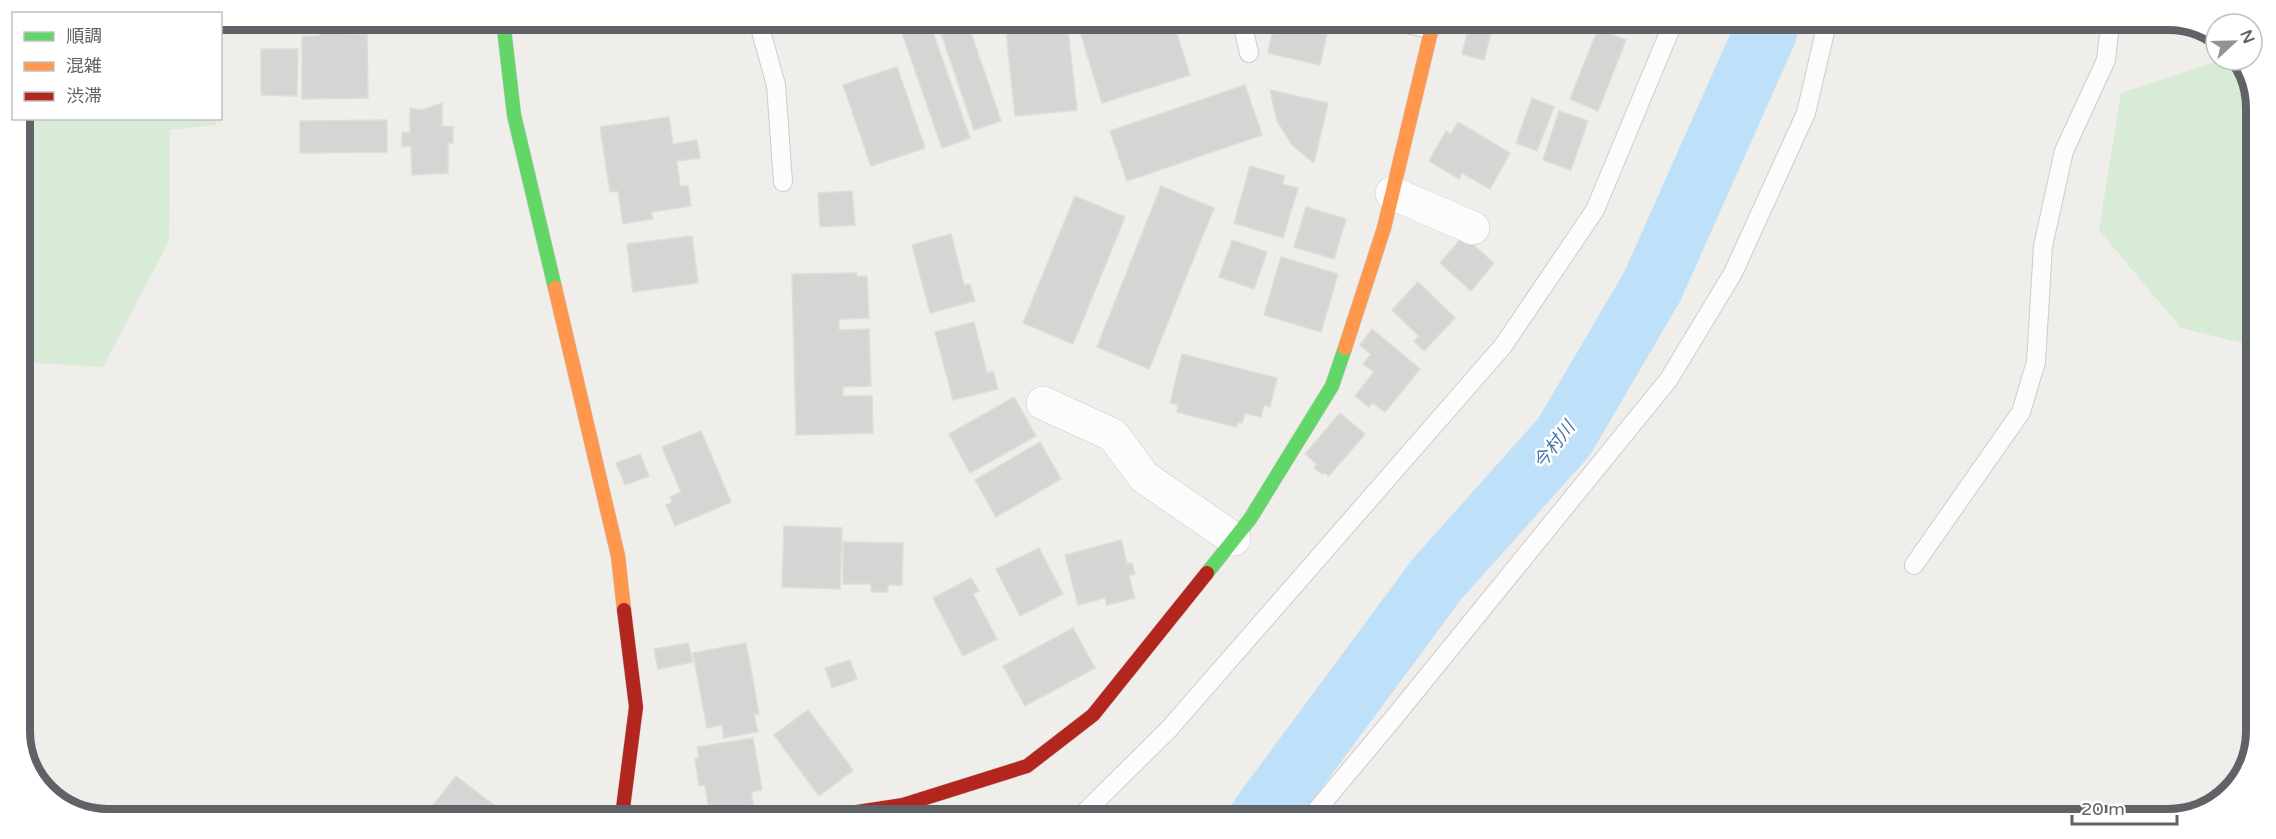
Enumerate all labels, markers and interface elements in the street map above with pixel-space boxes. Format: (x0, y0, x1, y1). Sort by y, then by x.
legend (12, 12, 222, 120)
north arrow (2204, 12, 2264, 72)
text: 順調 (66, 25, 102, 47)
text: N (2235, 27, 2259, 46)
text: 混雑 (66, 55, 102, 77)
text: 渋滞 (66, 85, 102, 107)
water label: 今村川 (1529, 415, 1581, 473)
scale bar (2072, 788, 2177, 826)
text: 20 m (2081, 798, 2125, 820)

